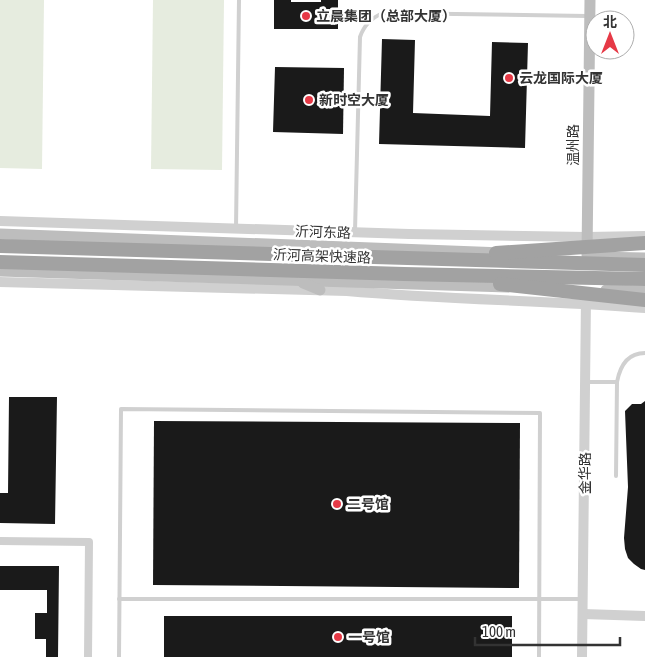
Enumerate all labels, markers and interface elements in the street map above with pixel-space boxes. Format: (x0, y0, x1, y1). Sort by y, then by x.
place label: 立晨集团（总部大厦） (316, 8, 456, 24)
marker: 立晨集团（总部大厦） (300, 10, 312, 22)
north arrow (585, 10, 635, 60)
text: 北 (603, 14, 617, 30)
place label: 云龙国际大厦 (519, 70, 603, 86)
marker: 云龙国际大厦 (503, 72, 515, 84)
place label: 新时空大厦 (319, 92, 389, 108)
marker: 新时空大厦 (303, 94, 315, 106)
street label: 温州路 (565, 124, 581, 166)
street label: 沂河东路 (295, 223, 351, 241)
street label: 沂河高架快速路 (273, 246, 371, 266)
street label: 金华路 (577, 452, 593, 494)
place label: 二号馆 (347, 496, 389, 512)
marker: 二号馆 (331, 498, 343, 510)
scale bar (475, 614, 620, 646)
text: 100 m (482, 623, 516, 640)
place label: 一号馆 (348, 629, 390, 645)
marker: 一号馆 (332, 631, 344, 643)

